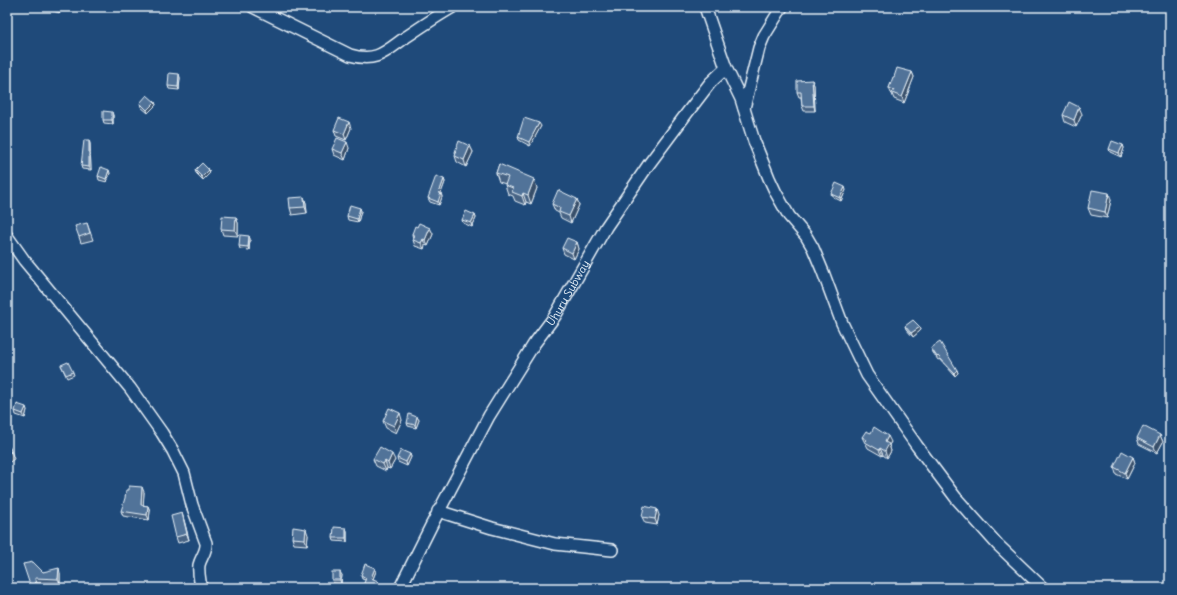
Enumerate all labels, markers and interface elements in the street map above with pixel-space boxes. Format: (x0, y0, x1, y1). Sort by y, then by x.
street label: Uhuru Subway (543, 258, 592, 328)

